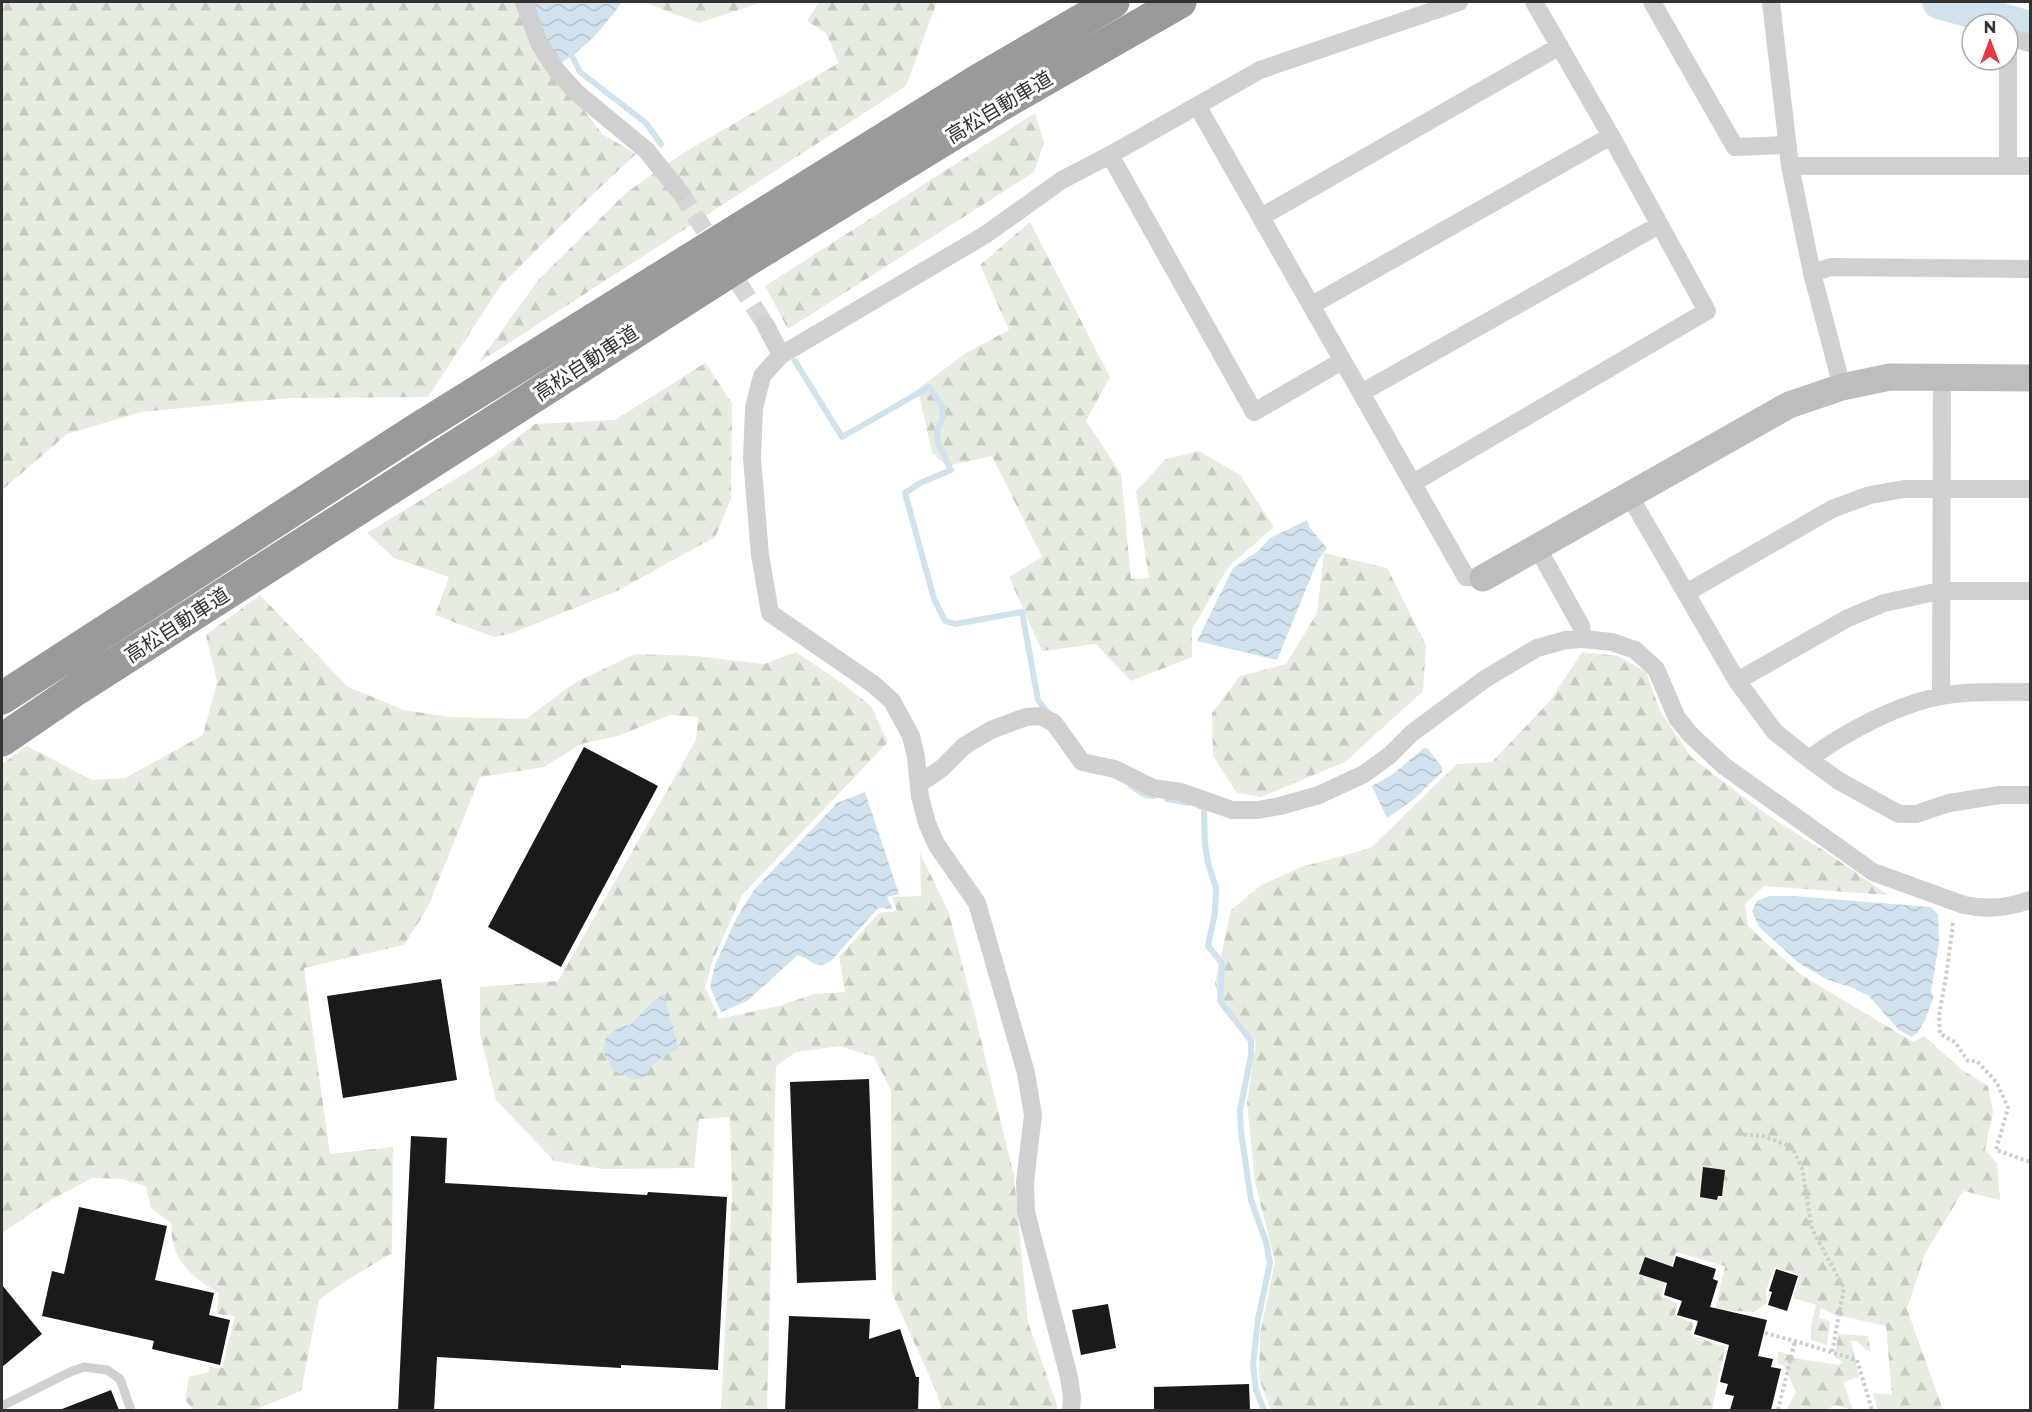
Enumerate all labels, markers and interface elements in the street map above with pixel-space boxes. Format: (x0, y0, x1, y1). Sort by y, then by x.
north arrow (1960, 12, 2020, 72)
text: N (1984, 18, 1996, 37)
street label: 高松自動車道 (941, 66, 1057, 148)
street label: 高松自動車道 (529, 320, 643, 406)
street label: 高松自動車道 (120, 582, 234, 668)

